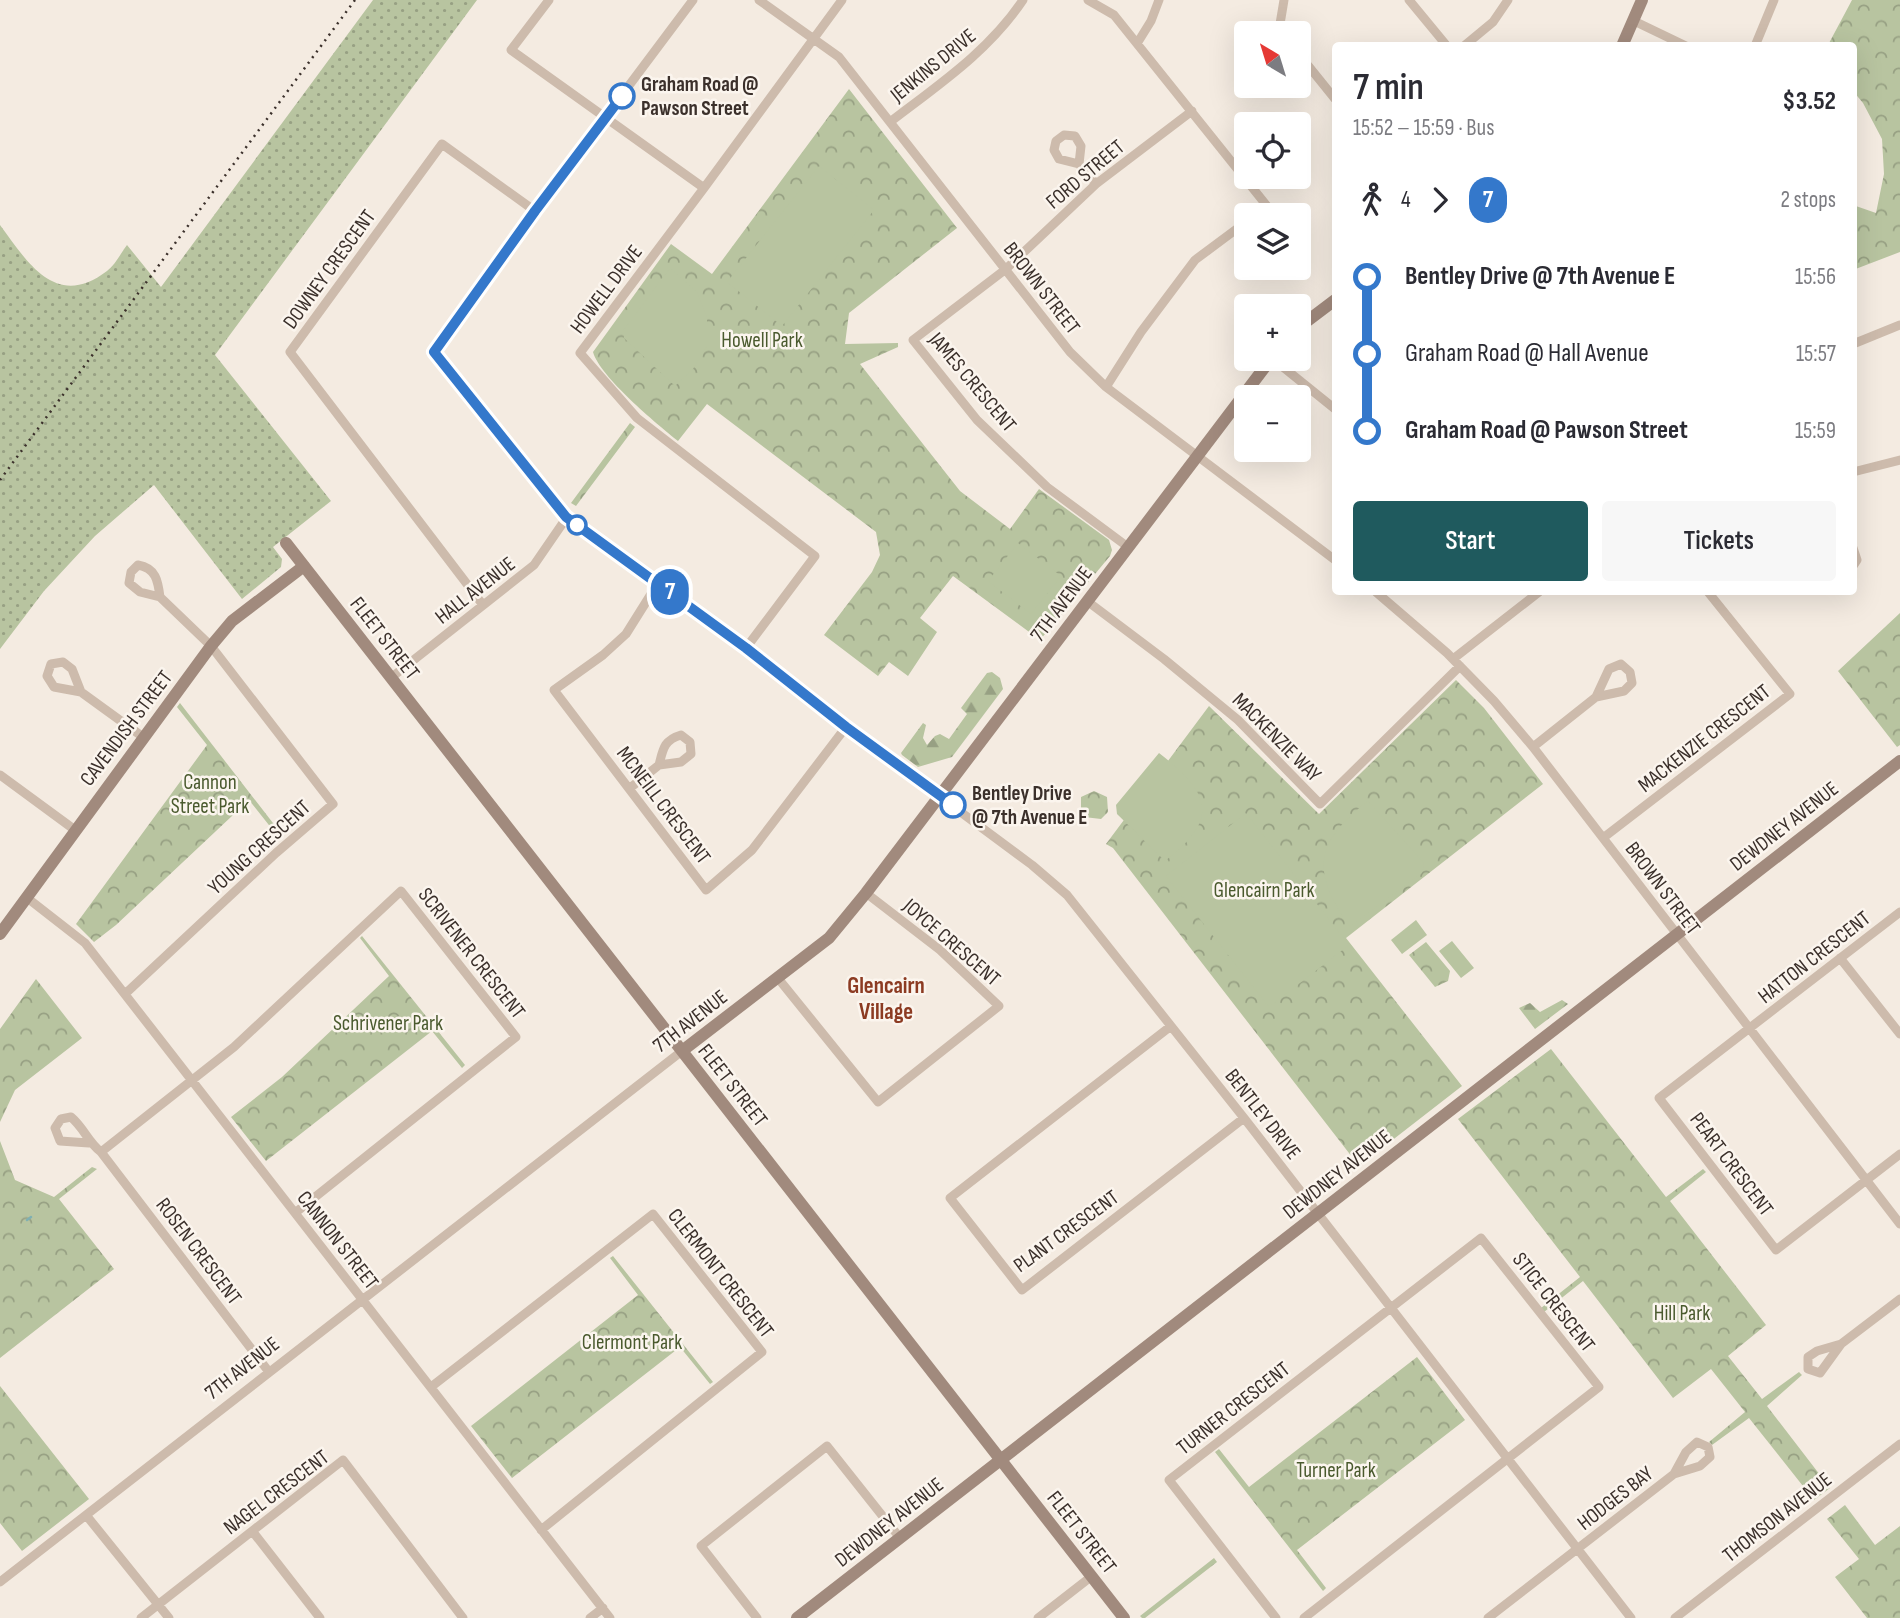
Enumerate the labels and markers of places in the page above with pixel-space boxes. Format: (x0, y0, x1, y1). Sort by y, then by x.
place label: Graham Road @ Pawson Street (641, 72, 758, 121)
marker: Graham Road @ Pawson Street (609, 83, 635, 109)
unlabelled marker (567, 515, 587, 535)
place label: Bentley Drive @ 7th Avenue E (972, 781, 1087, 830)
marker: Bentley Drive @ 7th Avenue E (940, 792, 966, 818)

